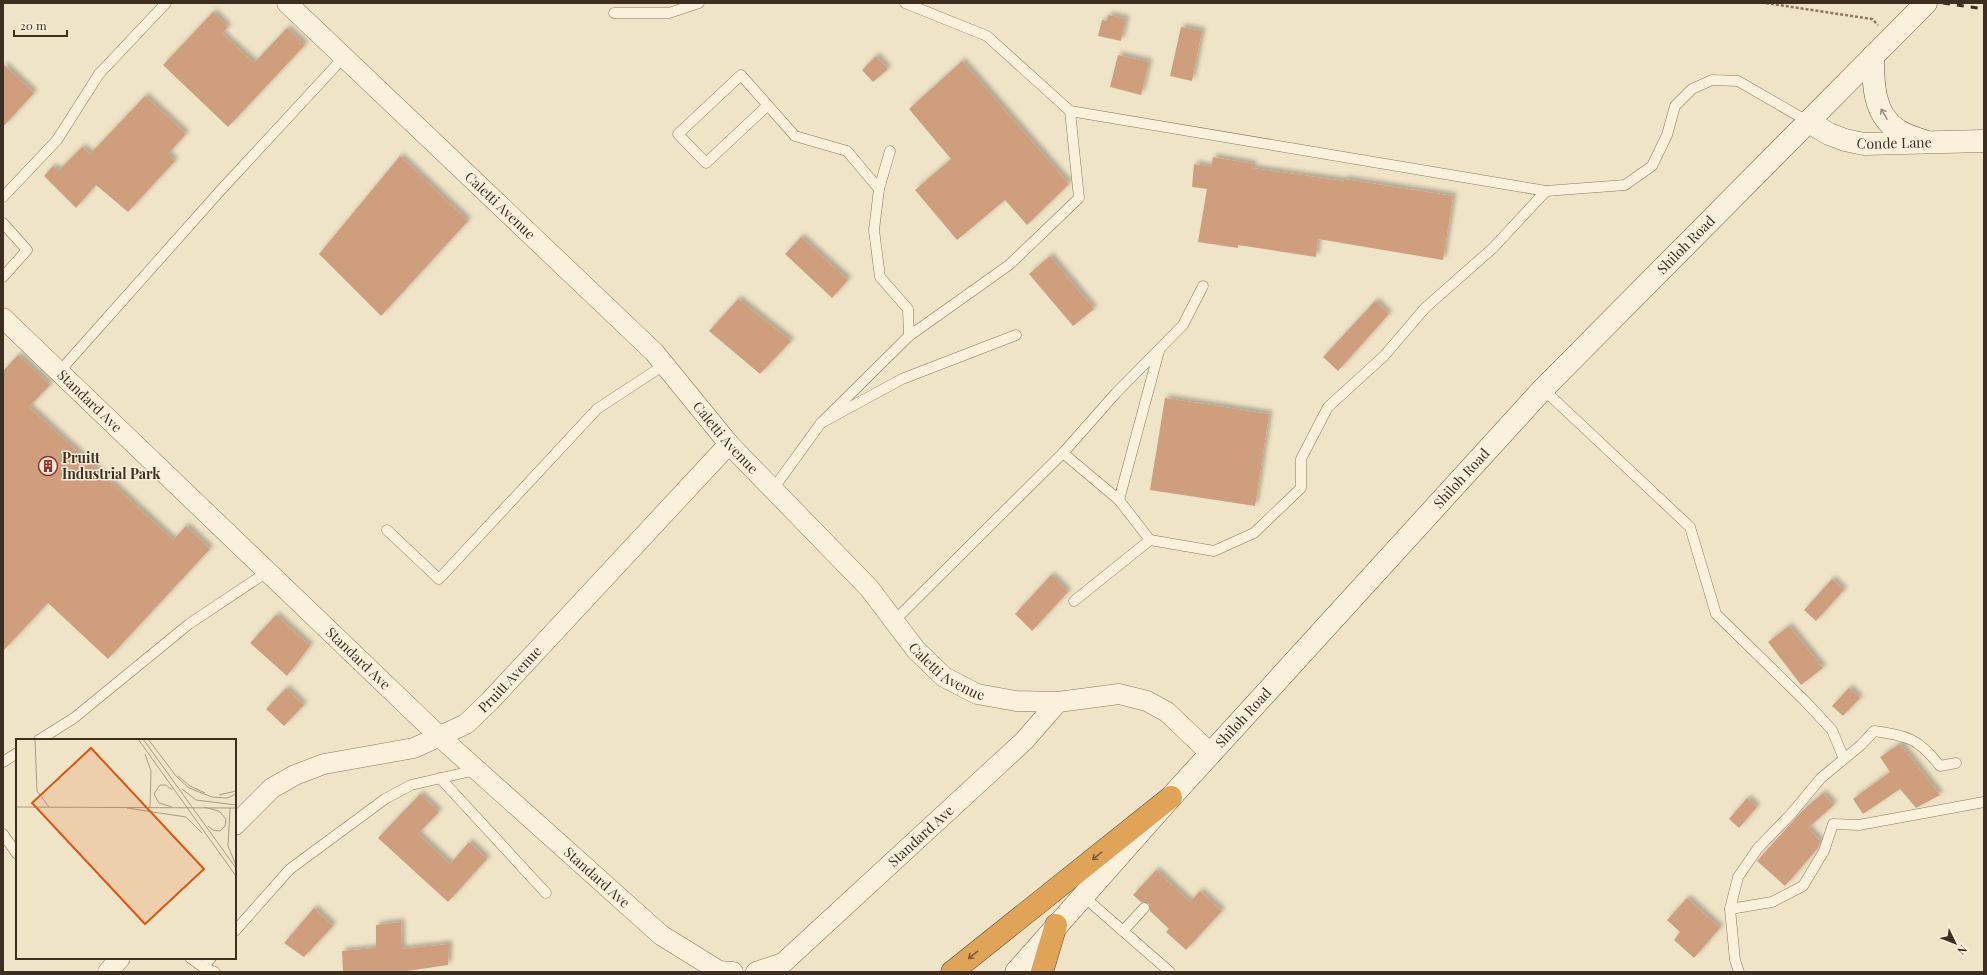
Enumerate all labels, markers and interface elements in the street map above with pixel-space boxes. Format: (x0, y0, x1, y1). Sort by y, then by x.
scale bar (14, 12, 67, 38)
text: 20 m (20, 17, 47, 33)
one-way arrow (1879, 108, 1887, 120)
street label: Conde Lane (1855, 132, 1932, 153)
street label: Caletti Avenue (461, 167, 540, 243)
street label: Shiloh Road (1653, 211, 1719, 278)
street label: Standard Ave (54, 365, 126, 436)
street label: Caletti Avenue (689, 397, 763, 478)
street label: Shiloh Road (1429, 444, 1493, 512)
place label: Pruitt Industrial Park (62, 448, 161, 483)
building icon: Pruitt Industrial Park (37, 455, 59, 477)
street label: Standard Ave (322, 623, 395, 694)
street label: Caletti Avenue (905, 638, 986, 704)
street label: Pruitt Avenue (474, 642, 546, 717)
street label: Shiloh Road (1211, 683, 1275, 752)
inset map (16, 739, 236, 959)
street label: Standard Ave (884, 801, 957, 871)
street label: Standard Ave (560, 842, 634, 912)
one-way arrow (1091, 852, 1102, 860)
north arrow (1935, 923, 1975, 963)
text: N (1954, 942, 1971, 958)
one-way arrow (967, 951, 978, 960)

